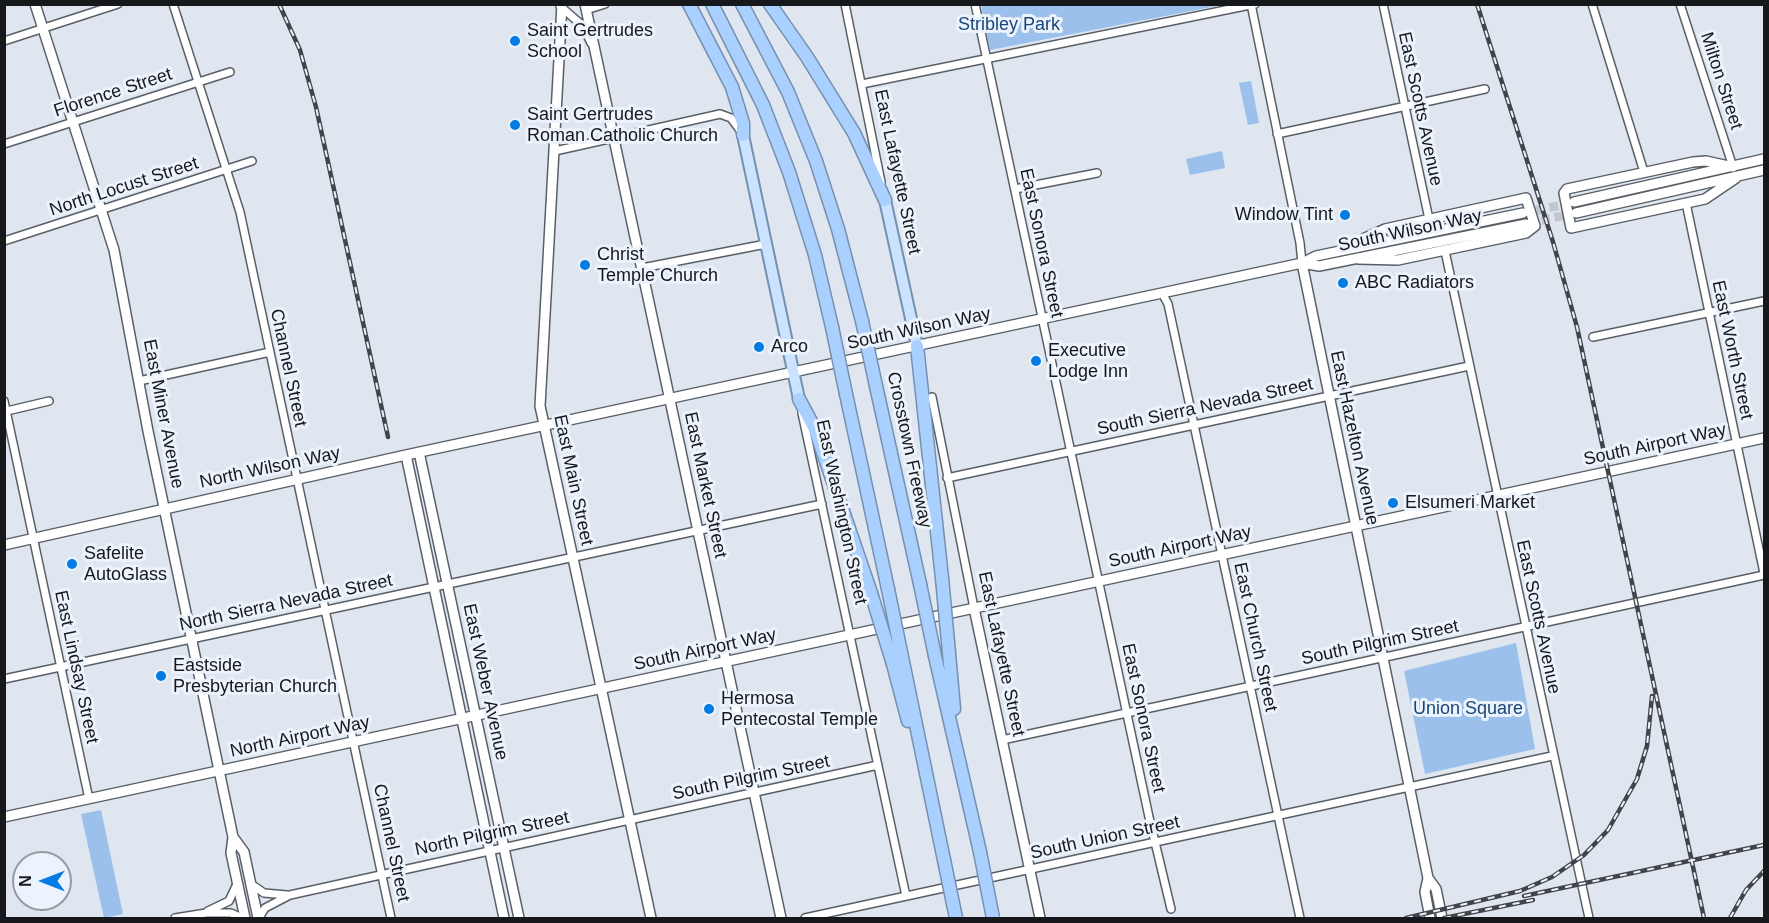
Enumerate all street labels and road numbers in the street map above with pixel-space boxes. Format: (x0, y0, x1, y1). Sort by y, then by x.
street label: East Scotts Avenue (1393, 30, 1447, 188)
street label: Milton Street (1695, 30, 1747, 132)
street label: Florence Street (51, 64, 175, 122)
street label: East Lafayette Street (869, 88, 925, 256)
street label: North Locust Street (47, 153, 201, 221)
street label: East Sonora Street (1015, 166, 1067, 320)
street label: South Wilson Way (1336, 205, 1484, 257)
street label: East Worth Street (1707, 278, 1757, 422)
street label: South Wilson Way (845, 303, 993, 355)
street label: Channel Street (265, 307, 311, 429)
street label: East Miner Avenue (138, 337, 188, 491)
street label: East Hazelton Avenue (1325, 349, 1383, 527)
street label: Crosstown Freeway (882, 370, 936, 530)
street label: South Sierra Nevada Street (1095, 374, 1315, 440)
street label: East Market Street (679, 410, 731, 560)
street label: East Main Street (549, 413, 597, 547)
street label: East Washington Street (811, 418, 871, 606)
street label: South Airport Way (1582, 419, 1728, 471)
street label: North Wilson Way (198, 443, 342, 493)
street label: South Airport Way (1107, 521, 1253, 573)
street label: East Scotts Avenue (1511, 538, 1565, 696)
street label: East Church Street (1229, 560, 1281, 714)
street label: North Sierra Nevada Street (178, 570, 394, 636)
street label: East Lafayette Street (973, 570, 1029, 738)
street label: East Lindsay Street (49, 588, 103, 746)
street label: East Weber Avenue (458, 602, 512, 762)
street label: South Pilgrim Street (1299, 616, 1461, 670)
street label: South Airport Way (632, 624, 778, 676)
street label: East Sonora Street (1117, 641, 1169, 795)
street label: North Airport Way (228, 712, 372, 762)
street label: South Pilgrim Street (670, 751, 832, 805)
street label: Channel Street (368, 782, 414, 904)
street label: North Pilgrim Street (413, 807, 571, 861)
street label: South Union Street (1028, 812, 1182, 864)

